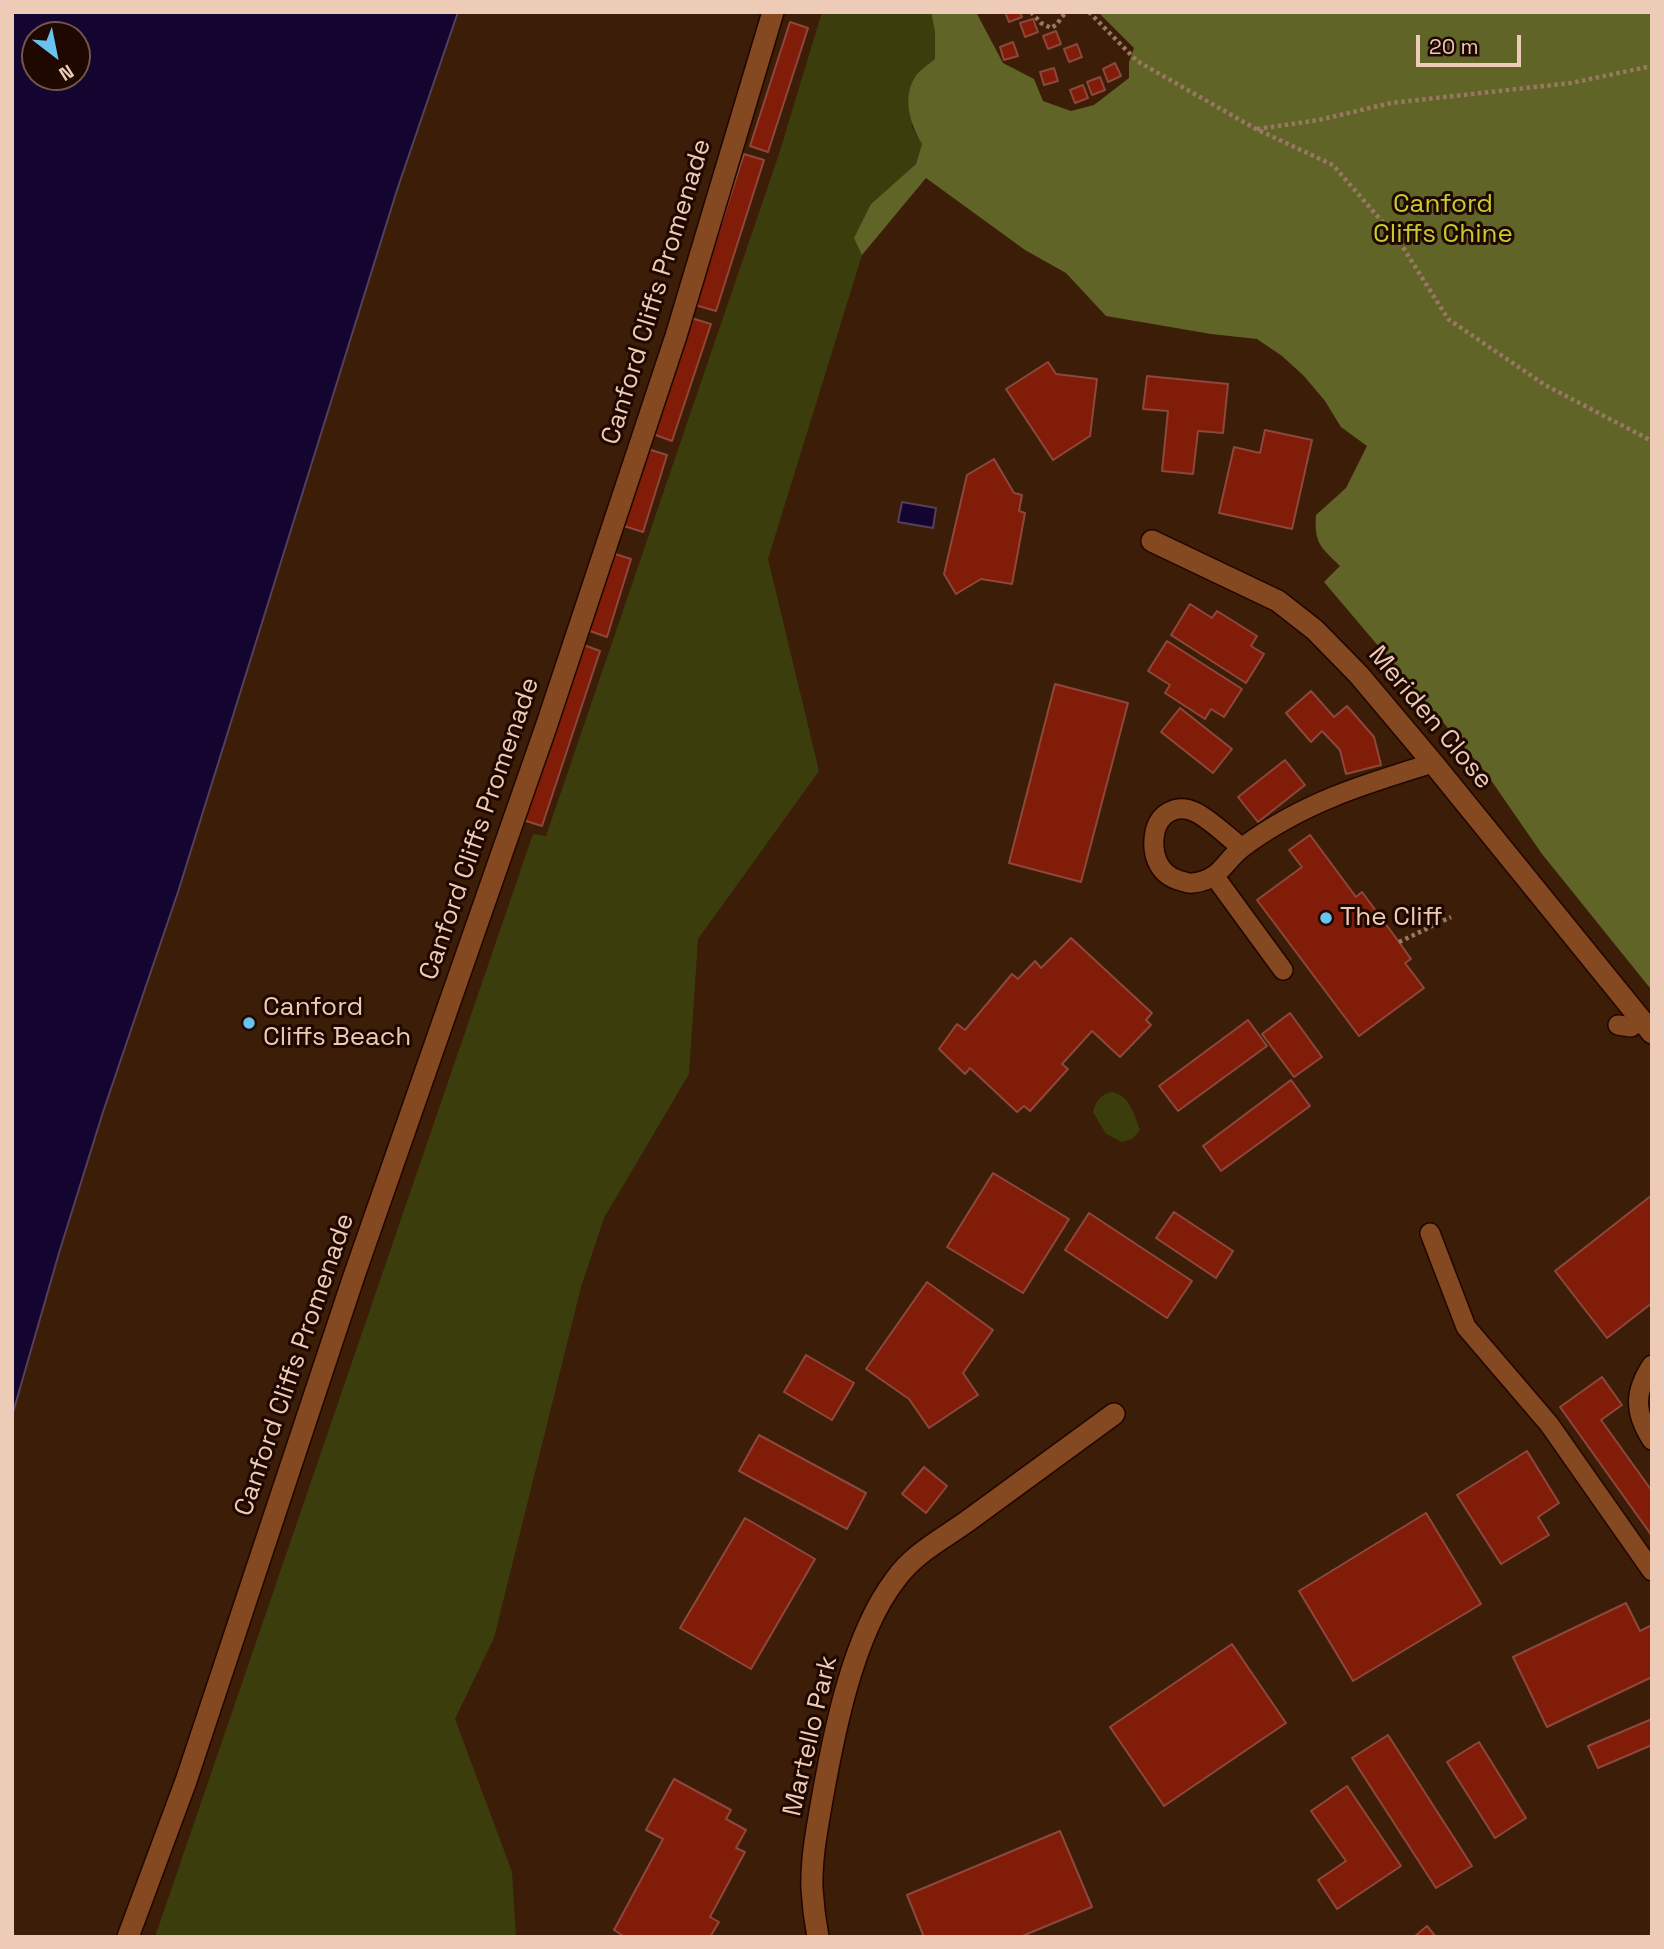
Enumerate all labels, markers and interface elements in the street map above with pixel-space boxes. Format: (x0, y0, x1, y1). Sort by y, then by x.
north arrow (21, 21, 91, 91)
scale bar (1419, 21, 1524, 65)
text: 20 m (1429, 33, 1479, 60)
text: N (54, 59, 78, 87)
street label: Canford Cliffs Promenade (596, 135, 718, 449)
park label: Canford Cliffs Chine (1373, 189, 1513, 250)
street label: Meriden Close (1361, 640, 1499, 796)
street label: Canford Cliffs Promenade (414, 674, 546, 984)
place label: The Cliff (1340, 902, 1443, 934)
marker: The Cliff (1318, 910, 1334, 926)
place label: Canford Cliffs Beach (263, 992, 411, 1054)
marker: Canford Cliffs Beach (241, 1015, 257, 1031)
street label: Canford Cliffs Promenade (229, 1210, 361, 1520)
street label: Martello Park (777, 1653, 845, 1819)

